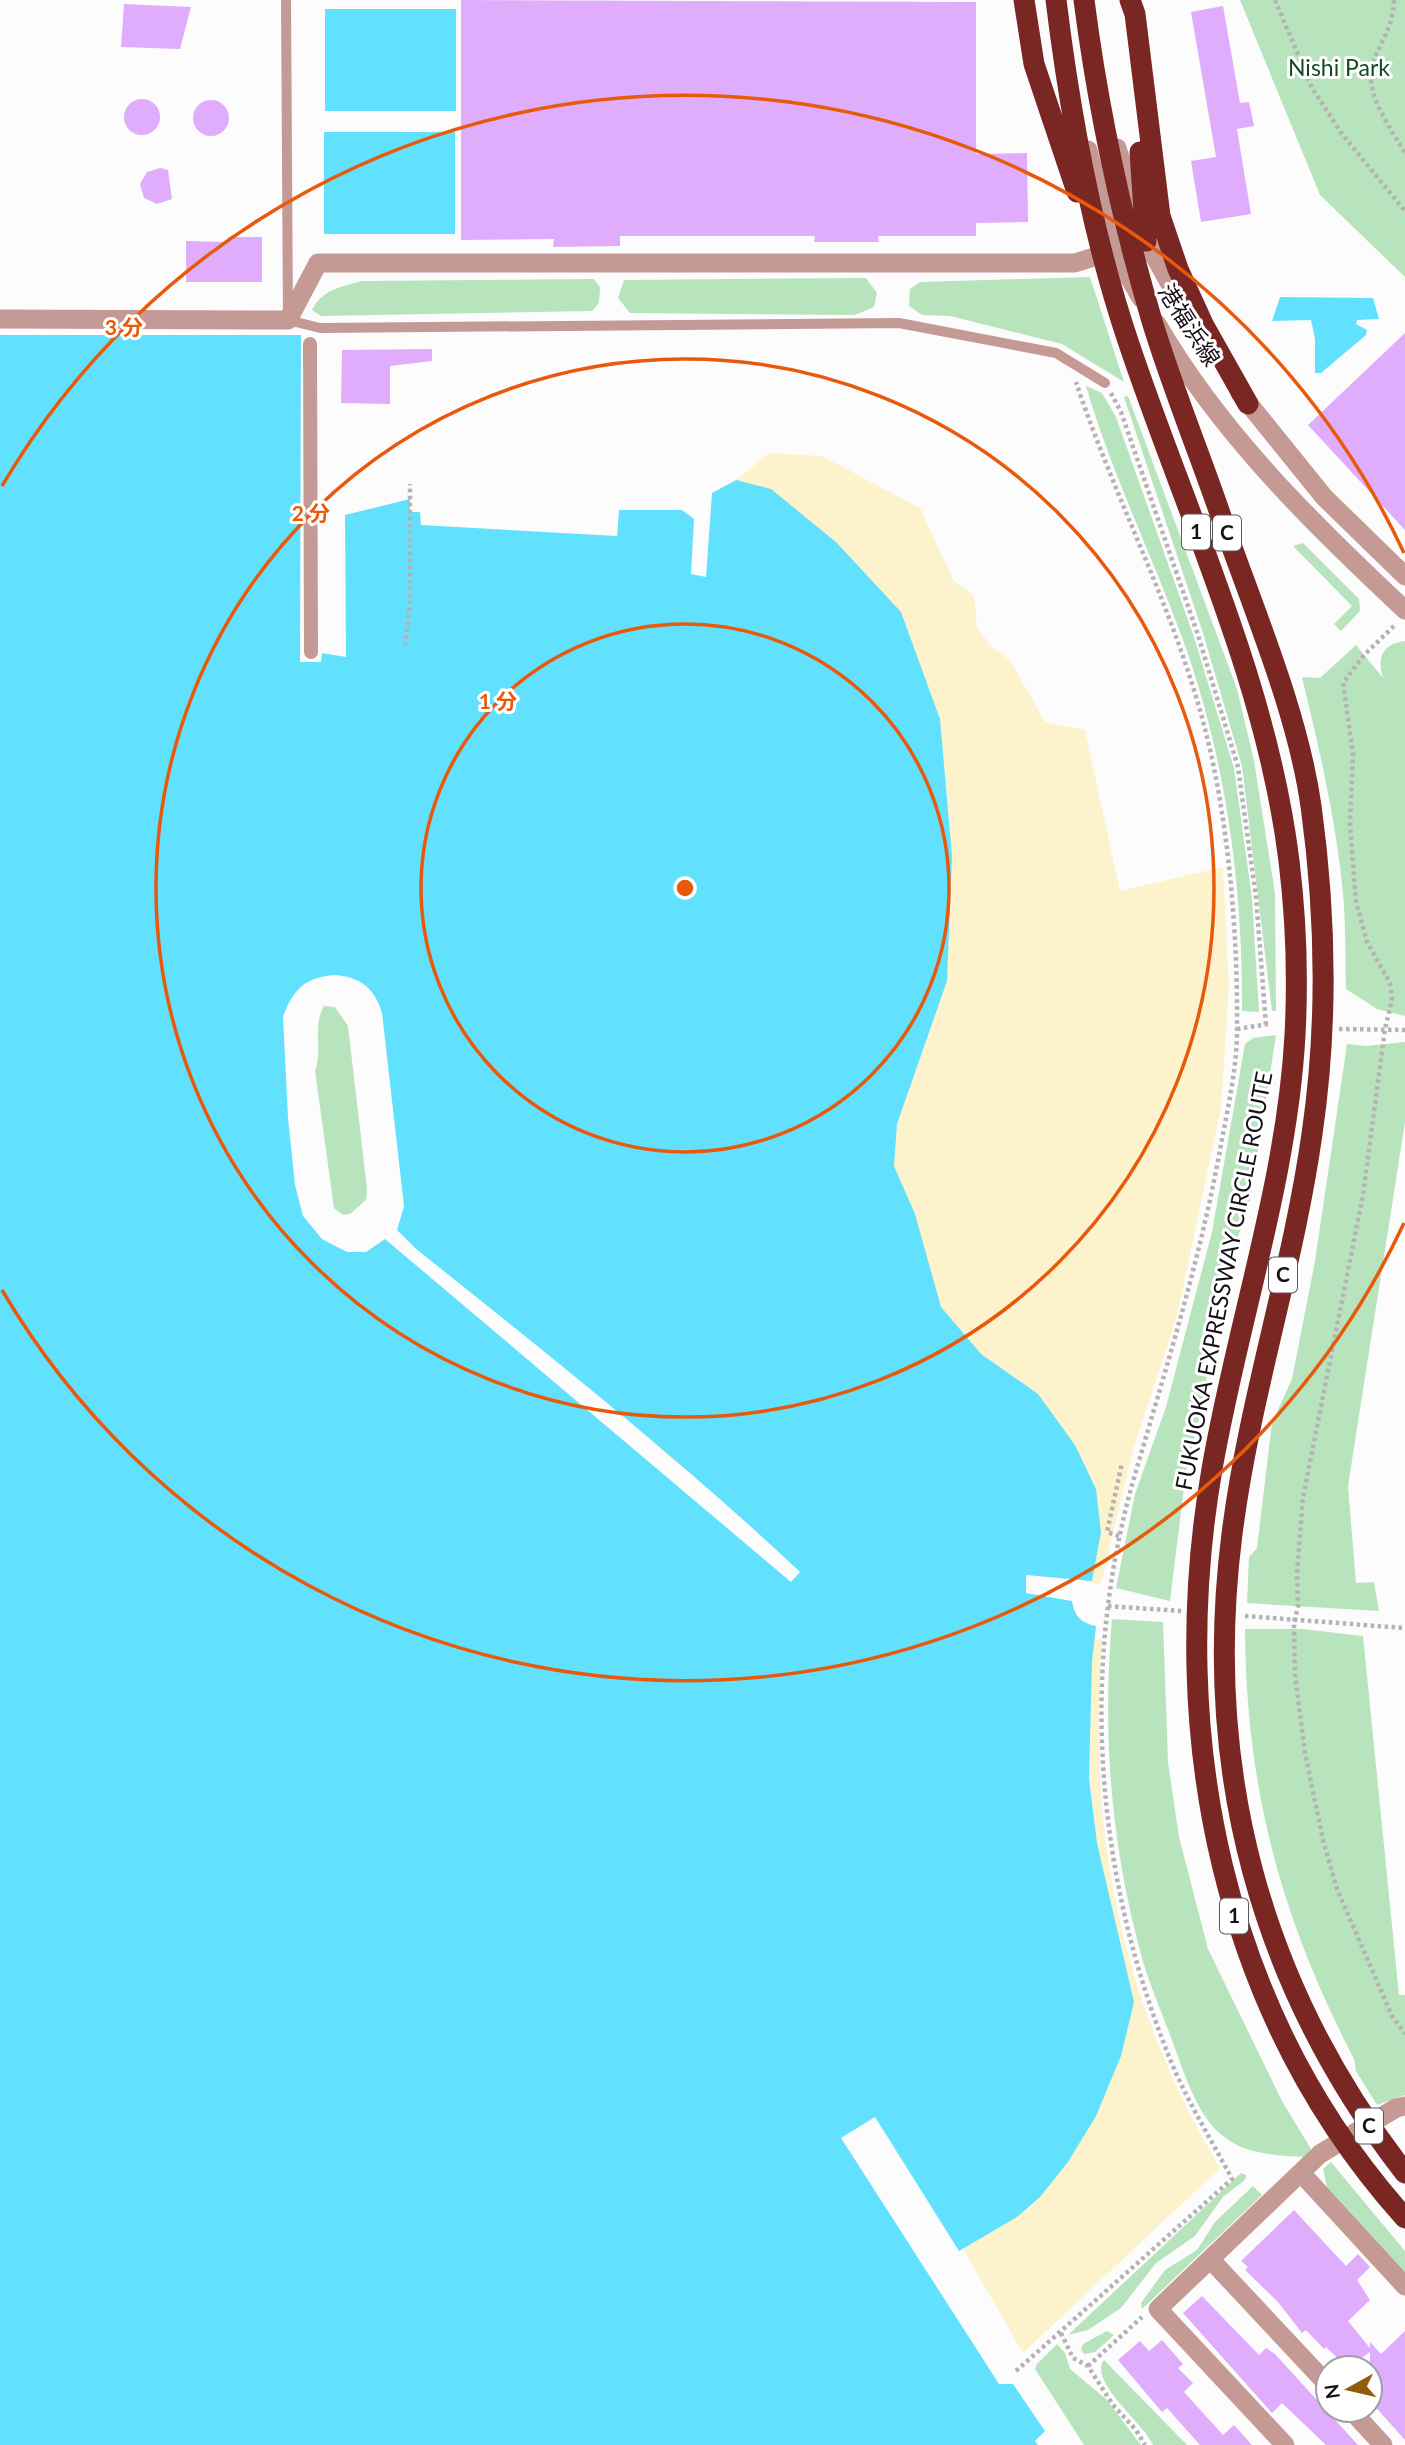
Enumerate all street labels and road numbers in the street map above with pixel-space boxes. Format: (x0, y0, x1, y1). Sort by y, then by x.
street label: 港福浜線 (1153, 278, 1227, 371)
road number: 1 (1182, 514, 1210, 550)
road number: C (1213, 516, 1241, 550)
street label: FUKUOKA EXPRESSWAY CIRCLE ROUTE (1169, 1069, 1277, 1493)
road number: C (1269, 1258, 1297, 1292)
road number: 1 (1220, 1898, 1248, 1934)
road number: C (1355, 2108, 1383, 2144)

